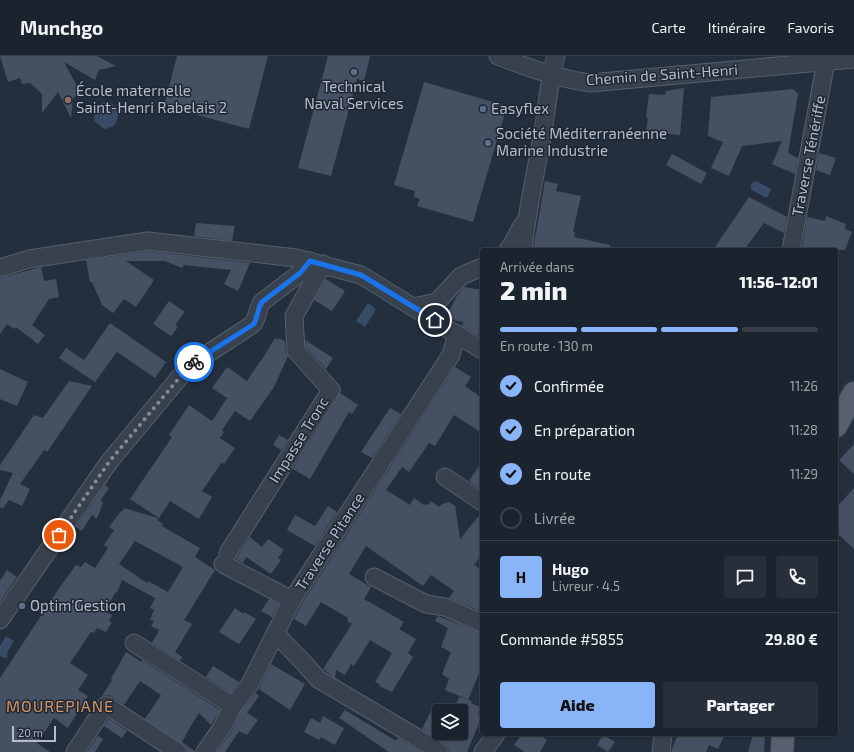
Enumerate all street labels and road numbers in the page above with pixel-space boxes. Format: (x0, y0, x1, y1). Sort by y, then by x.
street label: Chemin de Saint-Henri (585, 60, 739, 88)
street label: Traverse Ténériffe (788, 94, 829, 218)
street label: Impasse Tronc (265, 393, 332, 486)
street label: Traverse Pitance (291, 489, 367, 594)

